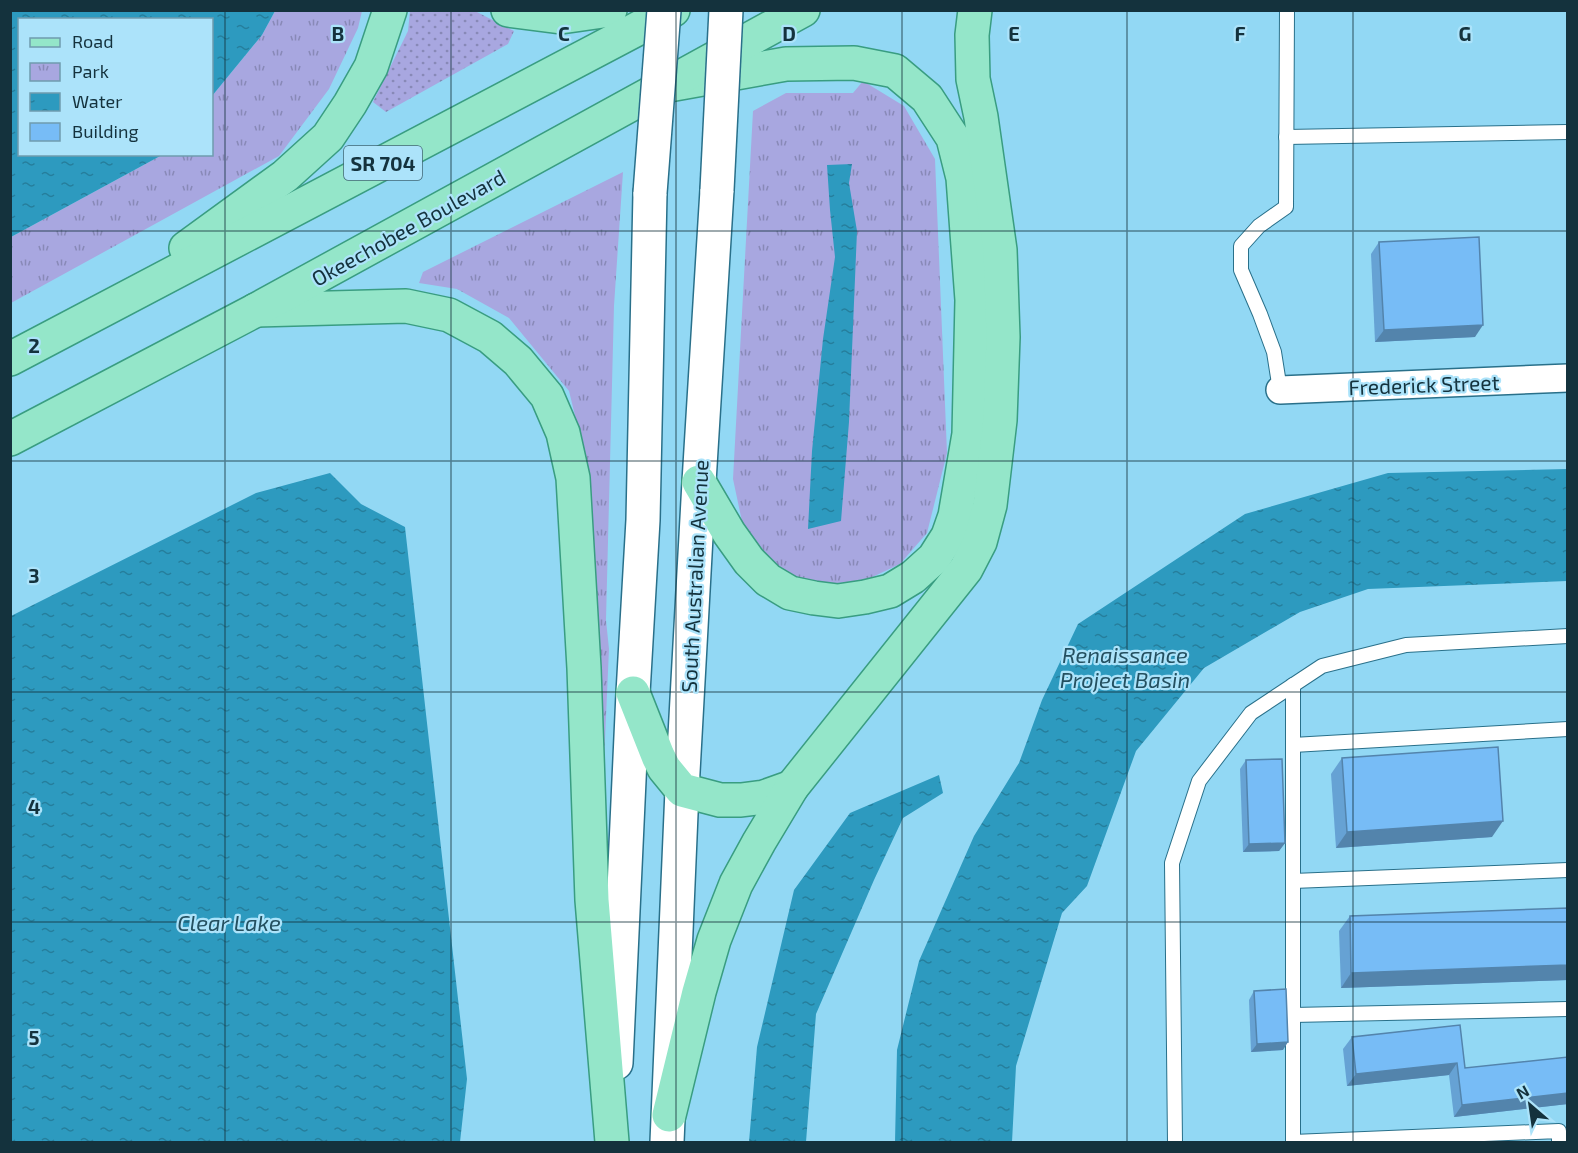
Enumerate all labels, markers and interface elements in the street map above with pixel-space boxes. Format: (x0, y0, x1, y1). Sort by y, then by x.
legend (18, 18, 213, 156)
text: B (332, 21, 344, 45)
text: C (558, 21, 570, 45)
text: D (782, 21, 796, 45)
text: E (1008, 21, 1020, 45)
text: F (1234, 21, 1246, 45)
text: G (1459, 21, 1471, 45)
text: Road (72, 30, 113, 52)
text: Park (72, 60, 109, 82)
text: Water (72, 90, 122, 112)
text: Building (72, 120, 139, 142)
road number: SR 704 (344, 146, 422, 180)
street label: Okeechobee Boulevard (307, 163, 509, 291)
text: 2 (28, 333, 40, 357)
street label: Frederick Street (1348, 369, 1500, 399)
street label: South Australian Avenue (675, 459, 713, 693)
text: 3 (28, 563, 40, 587)
water label: Renaissance Project Basin (1060, 641, 1190, 693)
text: 4 (28, 794, 41, 818)
water label: Clear Lake (177, 909, 281, 935)
text: 5 (28, 1025, 40, 1049)
north arrow (1500, 1075, 1560, 1135)
text: N (1513, 1080, 1532, 1103)

